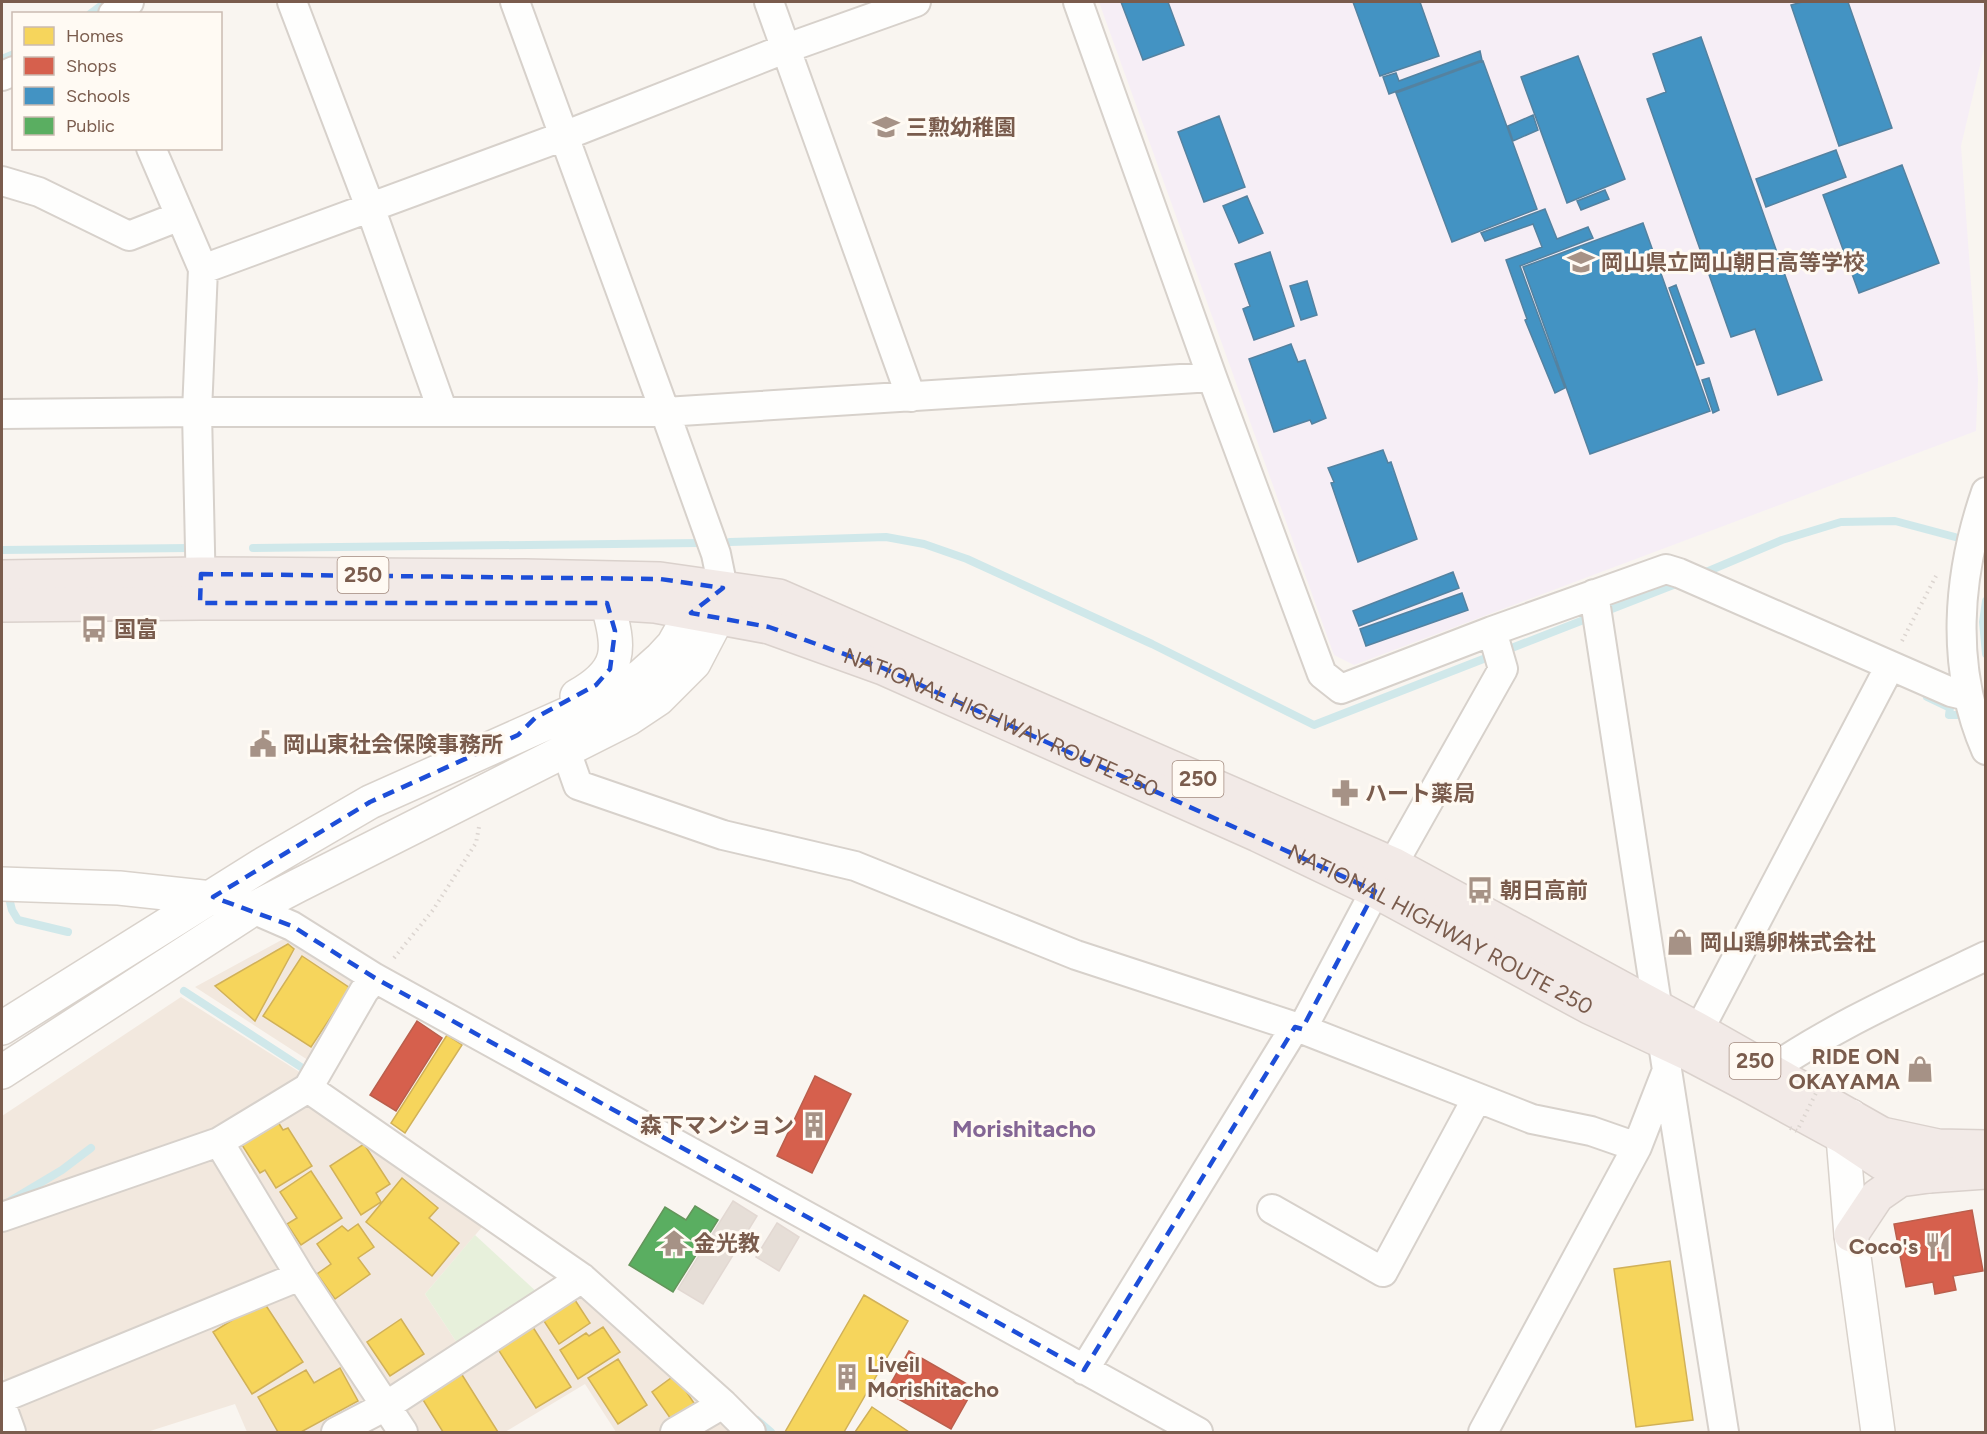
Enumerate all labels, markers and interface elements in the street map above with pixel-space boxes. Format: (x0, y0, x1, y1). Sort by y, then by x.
legend (12, 12, 222, 150)
text: Homes (66, 25, 124, 47)
text: Shops (66, 55, 117, 77)
text: Schools (66, 85, 130, 107)
school or university icon: 三勲幼稚園 (871, 112, 901, 142)
place label: 三勲幼稚園 (906, 114, 1016, 141)
text: Public (66, 115, 115, 137)
school or university icon: 岡山県立岡山朝日高等学校 (1566, 247, 1596, 277)
place label: 岡山県立岡山朝日高等学校 (1601, 249, 1865, 276)
road number: 250 (338, 557, 388, 593)
bus stop icon: 国富 (79, 614, 109, 644)
place label: 国富 (114, 616, 158, 643)
street label: NATIONAL HIGHWAY ROUTE 250 (840, 642, 1163, 803)
public building icon: 岡山東社会保険事務所 (248, 729, 278, 759)
place label: 岡山東社会保険事務所 (283, 731, 503, 758)
road number: 250 (1172, 761, 1224, 797)
pharmacy icon: ハート薬局 (1330, 778, 1360, 808)
place label: ハート薬局 (1365, 780, 1475, 807)
street label: NATIONAL HIGHWAY ROUTE 250 (1283, 838, 1598, 1021)
bus stop icon: 朝日高前 (1465, 875, 1495, 905)
place label: 朝日高前 (1500, 877, 1588, 904)
shop icon: 岡山鶏卵株式会社 (1665, 927, 1695, 957)
place label: 岡山鶏卵株式会社 (1700, 929, 1876, 956)
road number: 250 (1730, 1043, 1780, 1079)
place label: RIDE ON OKAYAMA (1789, 1043, 1900, 1095)
shop icon: RIDE ON OKAYAMA (1905, 1054, 1935, 1084)
building icon: 森下マンション (799, 1110, 829, 1140)
place label: 森下マンション (640, 1112, 794, 1139)
district label: Morishitacho (952, 1114, 1096, 1143)
temple icon: 金光教 (659, 1228, 689, 1258)
place label: 金光教 (694, 1230, 760, 1257)
restaurant icon: Coco's (1923, 1231, 1953, 1261)
place label: Coco's (1849, 1233, 1918, 1260)
place label: Liveil Morishitacho (867, 1351, 999, 1403)
building icon: Liveil Morishitacho (832, 1362, 862, 1392)

